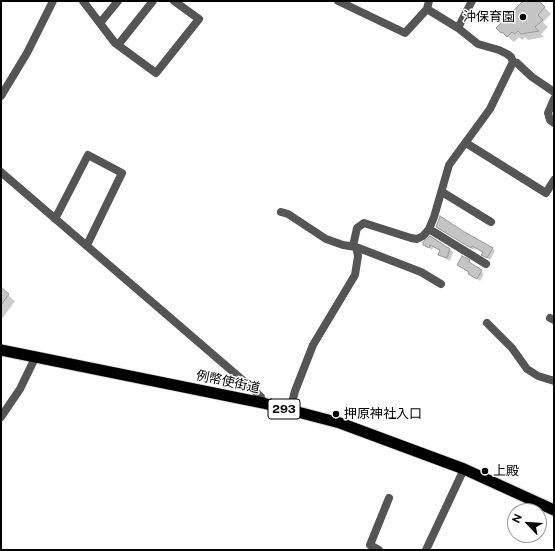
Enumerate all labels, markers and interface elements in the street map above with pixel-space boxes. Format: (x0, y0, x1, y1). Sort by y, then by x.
place label: 沖保育園 (463, 9, 515, 25)
marker: 沖保育園 (518, 12, 528, 22)
street label: 例幣使街道 (195, 368, 261, 396)
road number: 293 (268, 399, 300, 419)
place label: 押原神社入口 (344, 406, 422, 422)
marker: 押原神社入口 (331, 409, 341, 419)
place label: 上殿 (493, 463, 519, 479)
marker: 上殿 (480, 466, 490, 476)
north arrow (507, 503, 547, 543)
text: N (510, 512, 524, 525)

